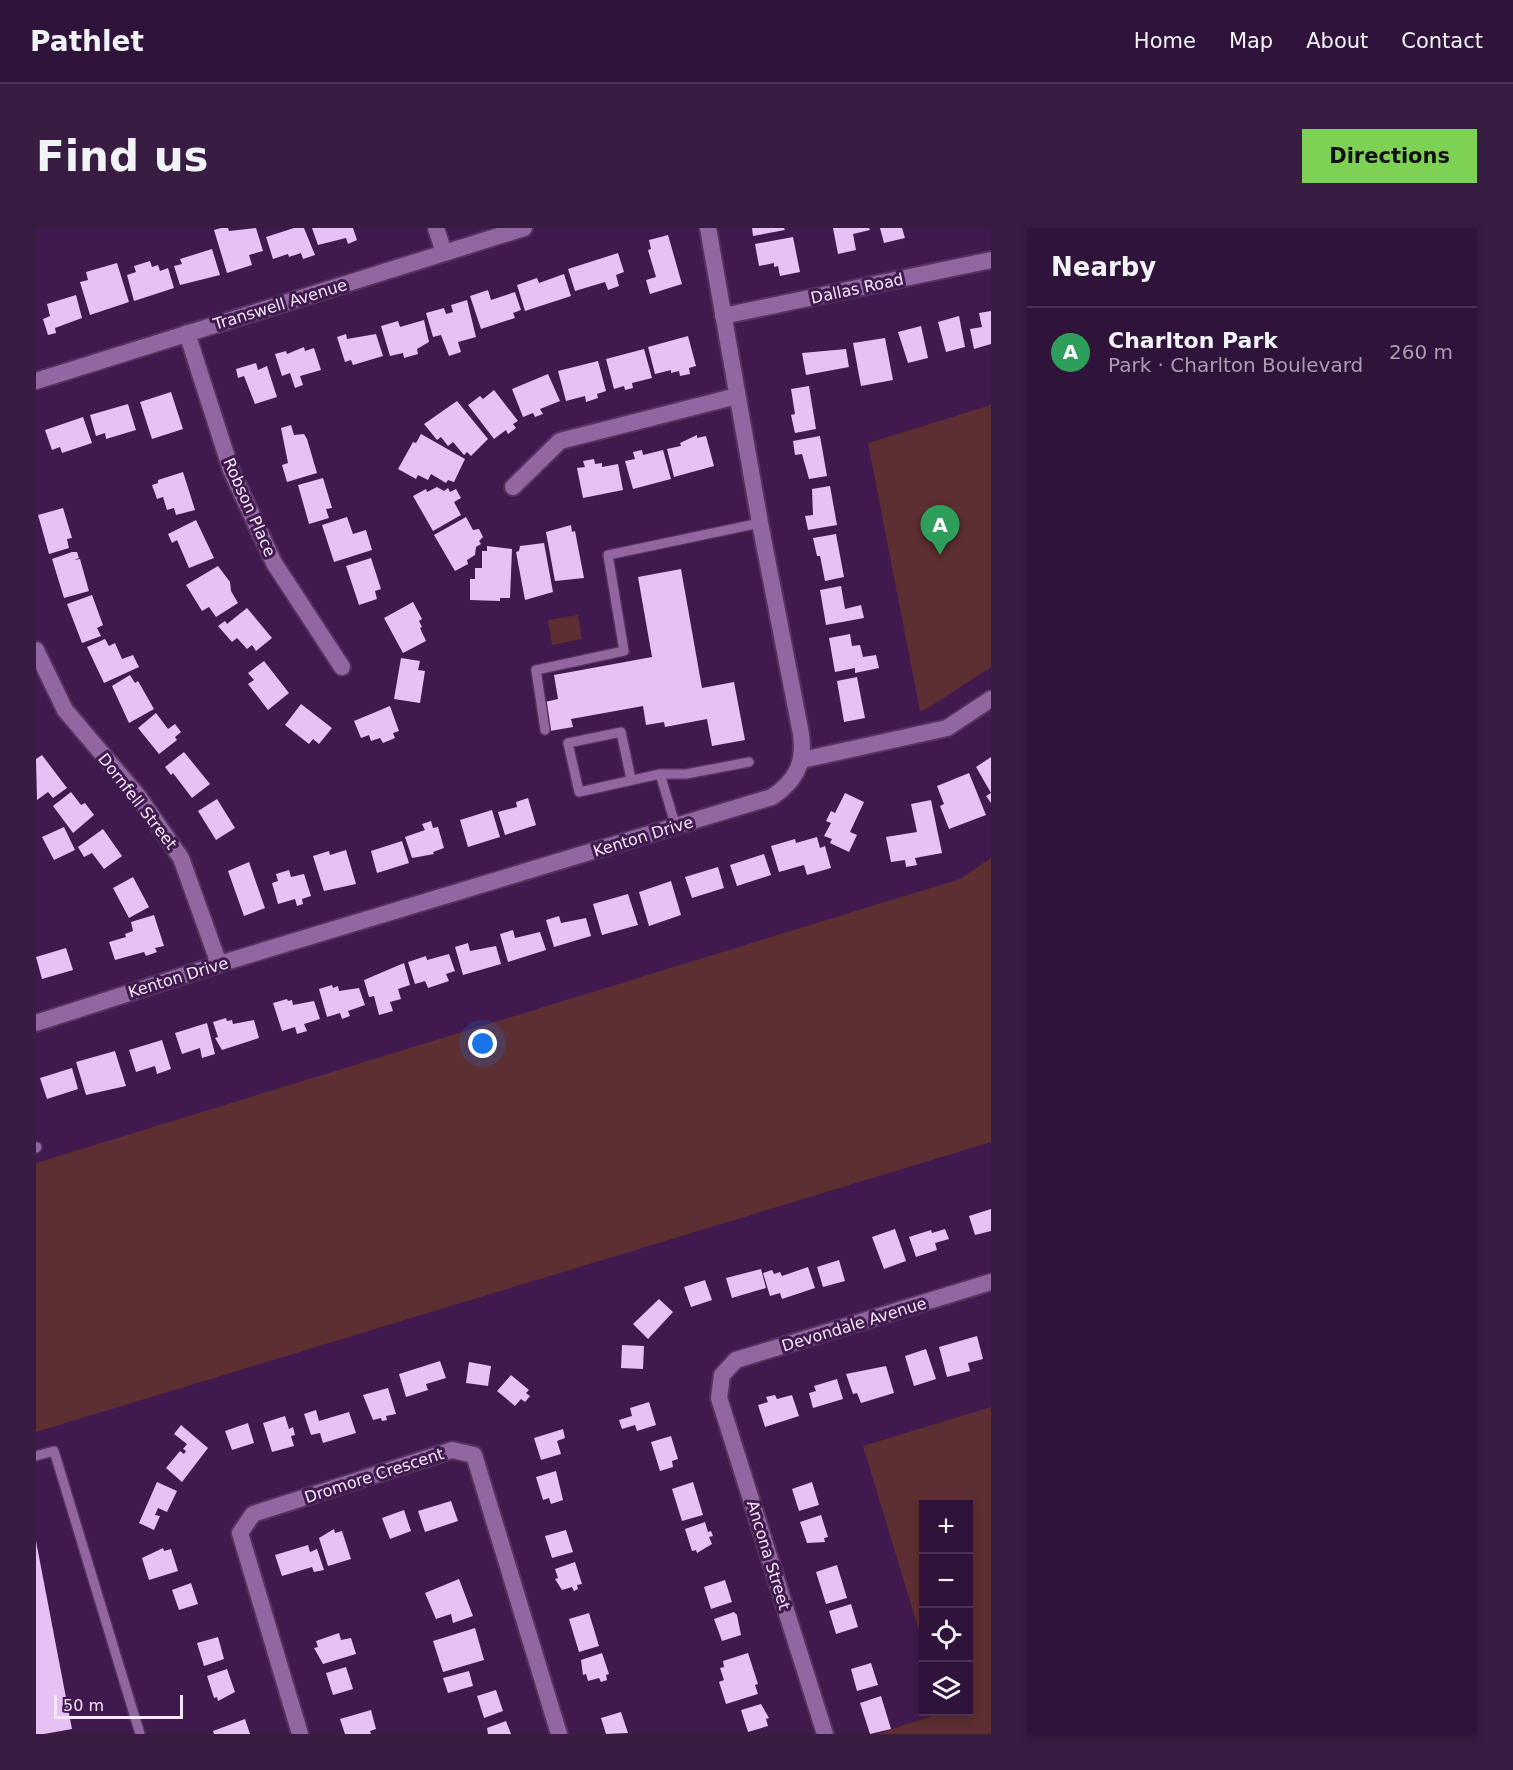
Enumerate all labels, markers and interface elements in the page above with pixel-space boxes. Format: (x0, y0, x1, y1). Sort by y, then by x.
text: Pathlet (30, 25, 144, 58)
text: Home (1134, 29, 1196, 53)
text: Map (1229, 29, 1273, 53)
text: About (1306, 29, 1368, 53)
text: Contact (1401, 29, 1483, 53)
button: Directions (1302, 129, 1477, 183)
text: Find us (36, 132, 209, 181)
text: Nearby (1051, 252, 1156, 282)
street label: Dallas Road (809, 269, 905, 308)
street label: Transwell Avenue (210, 275, 349, 334)
text: Charlton Park (1108, 328, 1278, 353)
text: A (1063, 340, 1078, 364)
text: 260 m (1389, 340, 1453, 364)
text: Park · Charlton Boulevard (1108, 353, 1363, 377)
street label: Robson Place (219, 455, 280, 560)
pin: A (920, 506, 960, 555)
street label: Dornfell Street (94, 750, 181, 853)
street label: Kenton Drive (591, 812, 695, 861)
street label: Kenton Drive (126, 953, 230, 1002)
your location (468, 1029, 497, 1058)
street label: Devondale Avenue (779, 1293, 929, 1356)
street label: Dromore Crescent (302, 1444, 446, 1507)
street label: Ancona Street (743, 1498, 794, 1612)
map controls (919, 1500, 973, 1716)
button: + (919, 1500, 973, 1554)
button: − (919, 1554, 973, 1608)
button: locate (919, 1608, 973, 1662)
button: layers (919, 1662, 973, 1716)
scale bar (54, 1692, 183, 1720)
text: 50 m (63, 1696, 104, 1715)

